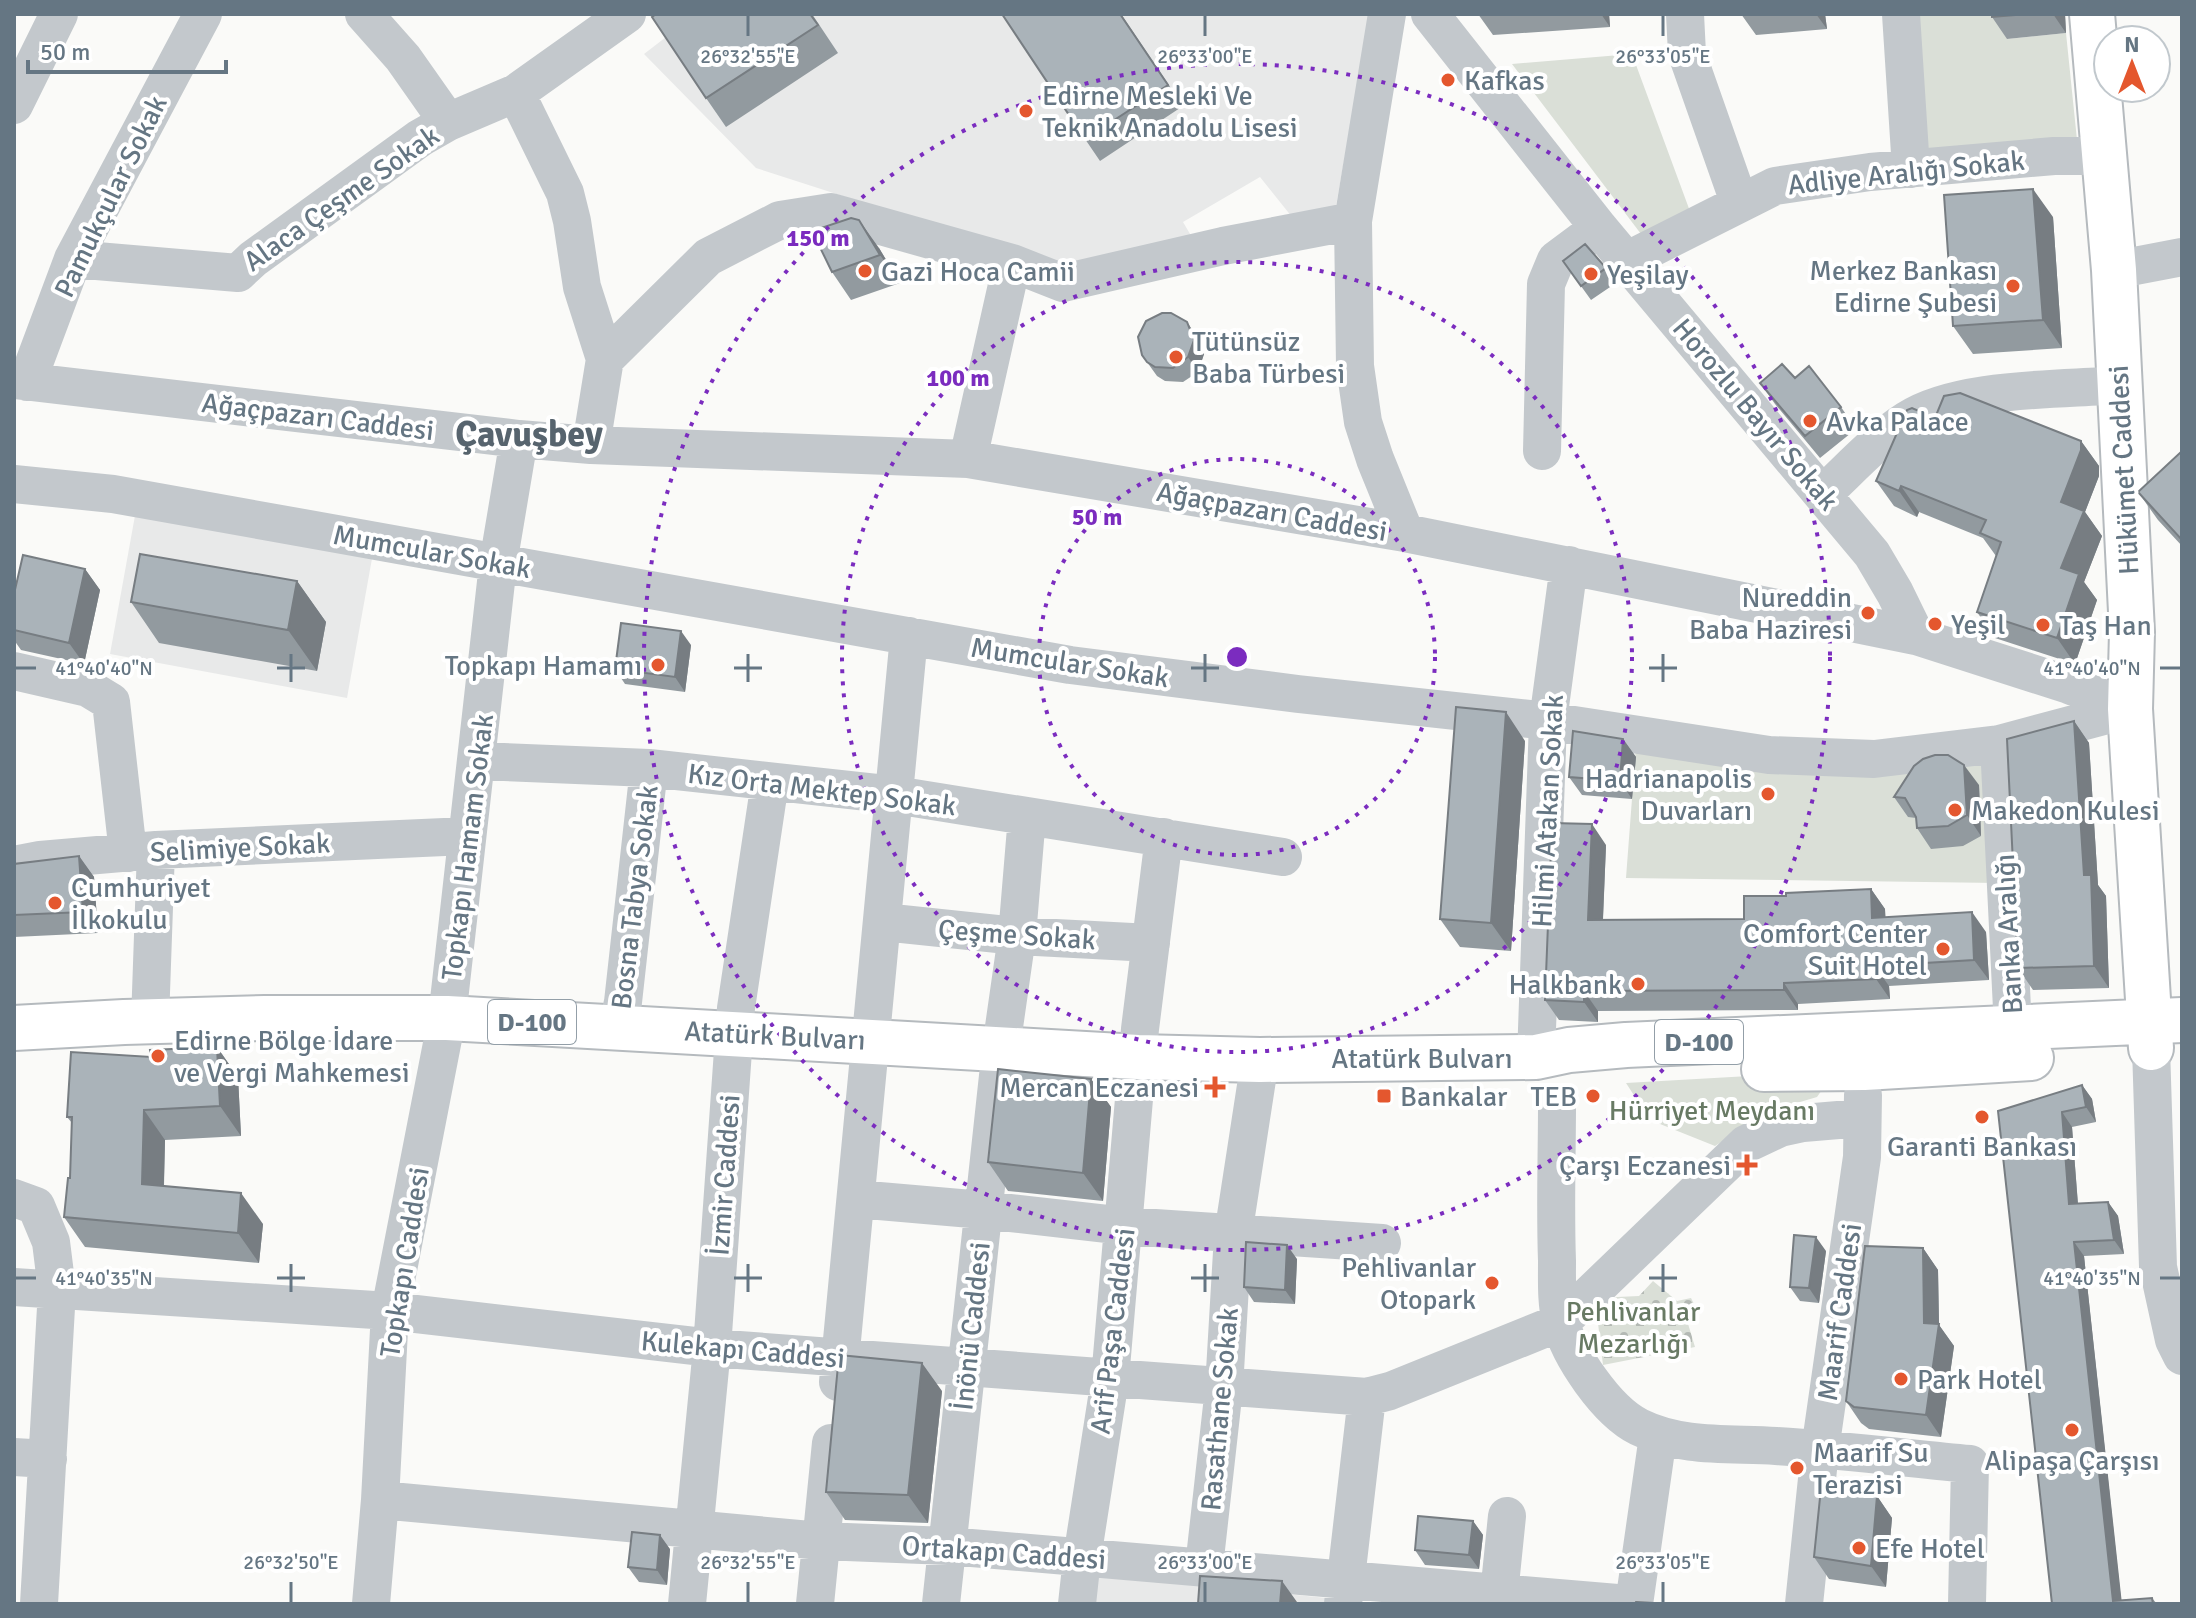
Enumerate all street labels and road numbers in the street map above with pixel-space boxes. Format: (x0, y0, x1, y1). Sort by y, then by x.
street label: Pamukçular Sokak (47, 90, 174, 303)
street label: Alaca Çeşme Sokak (237, 119, 446, 279)
street label: Adliye Aralığı Sokak (1786, 144, 2026, 202)
street label: Horozlu Bayır Sokak (1665, 312, 1845, 517)
street label: Hükümet Caddesi (2102, 364, 2146, 576)
street label: Ağaçpazarı Caddesi (200, 386, 436, 448)
street label: Ağaçpazarı Caddesi (1154, 475, 1390, 549)
street label: Mumcular Sokak (330, 518, 533, 586)
street label: Mumcular Sokak (968, 631, 1171, 695)
street label: Hilmi Atakan Sokak (1525, 694, 1571, 929)
street label: Topkapı Hamam Sokak (435, 712, 501, 982)
street label: Kız Orta Mektep Sokak (686, 757, 958, 823)
street label: Bosna Tabya Sokak (604, 783, 666, 1011)
street label: Selimiye Sokak (149, 826, 331, 870)
street label: Banka Aralığı (1988, 853, 2030, 1015)
street label: Çeşme Sokak (937, 913, 1097, 957)
road number: D-100 (488, 1000, 576, 1044)
street label: Atatürk Bulvarı (683, 1014, 866, 1058)
road number: D-100 (1655, 1020, 1743, 1064)
street label: Atatürk Bulvarı (1331, 1042, 1513, 1076)
street label: İzmir Caddesi (702, 1093, 748, 1257)
street label: Topkapı Caddesi (373, 1165, 437, 1360)
street label: Maarif Caddesi (1811, 1221, 1869, 1403)
street label: Arif Paşa Caddesi (1083, 1226, 1143, 1436)
street label: İnönü Caddesi (946, 1240, 998, 1412)
street label: Rasathane Sokak (1194, 1306, 1246, 1512)
street label: Kulekapı Caddesi (639, 1324, 846, 1376)
street label: Ortakapı Caddesi (901, 1529, 1107, 1577)

